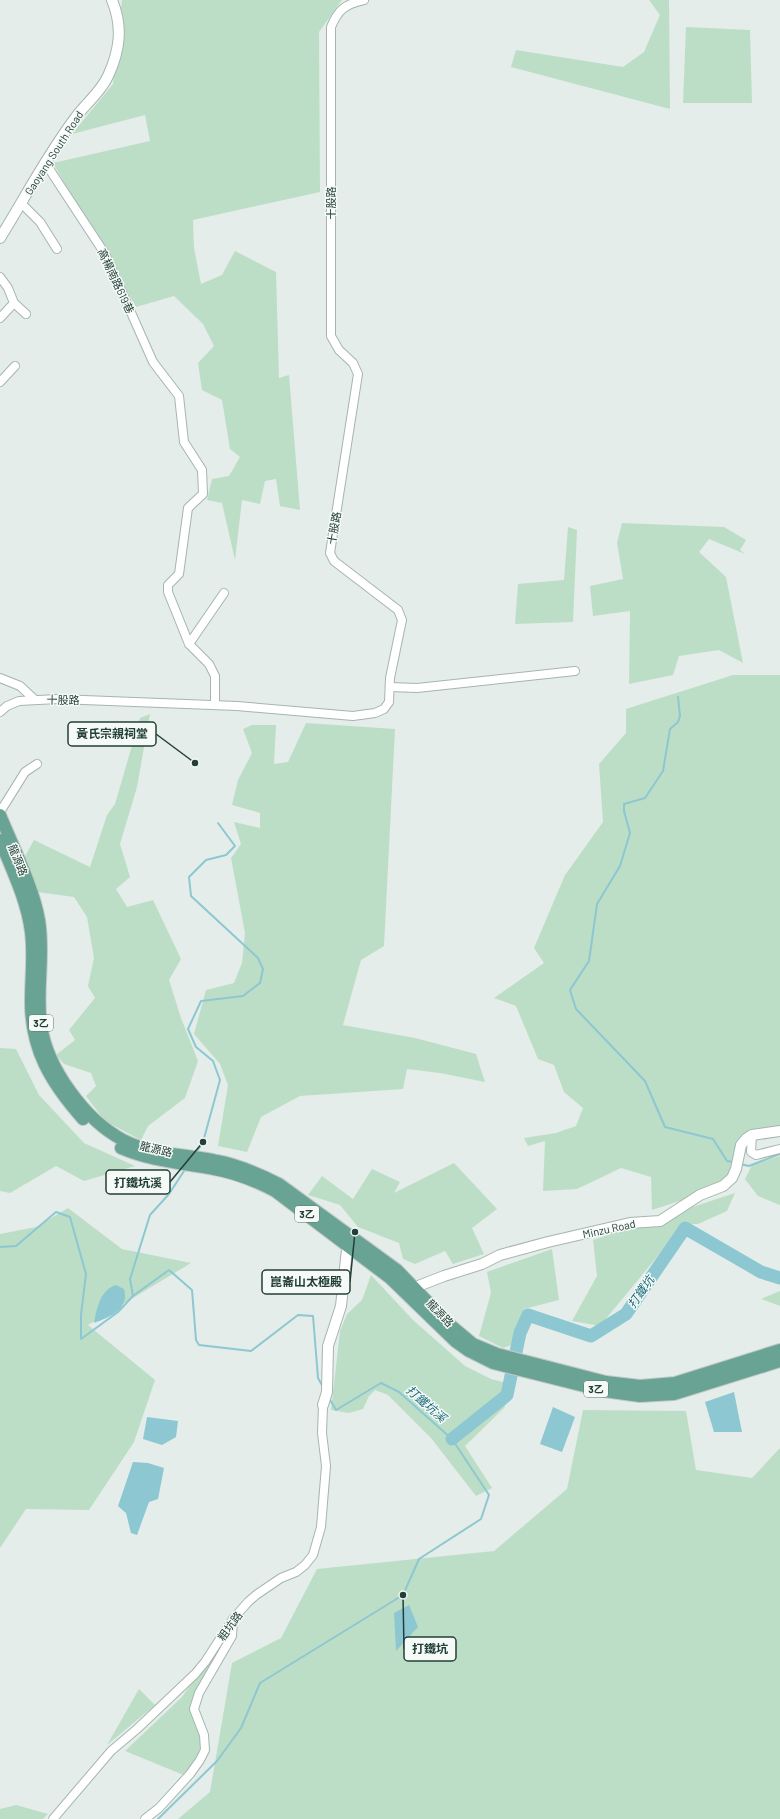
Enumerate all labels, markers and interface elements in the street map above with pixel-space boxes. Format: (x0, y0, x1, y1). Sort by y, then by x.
street label: Gaoyang South Road (22, 108, 86, 197)
street label: 十股路 (324, 187, 337, 220)
street label: 高楊南路619巷 (96, 246, 137, 315)
street label: 十股路 (324, 511, 343, 545)
street label: 十股路 (46, 693, 80, 706)
callout: 黃氏宗親祠堂 (68, 722, 156, 746)
text: 黃氏宗親祠堂 (76, 726, 148, 740)
street label: 龍源路 (6, 842, 31, 878)
road number: 3乙 (29, 1015, 53, 1031)
street label: 龍源路 (139, 1138, 174, 1159)
callout: 打鐵坑溪 (106, 1170, 170, 1194)
text: 打鐵坑溪 (114, 1175, 162, 1189)
road number: 3乙 (295, 1206, 319, 1222)
street label: Minzu Road (581, 1217, 637, 1240)
callout: 崑崙山太極殿 (262, 1270, 350, 1294)
water label: 打鐵坑 (624, 1271, 657, 1310)
text: 崑崙山太極殿 (270, 1274, 342, 1288)
street label: 龍源路 (424, 1296, 456, 1329)
road number: 3乙 (584, 1381, 608, 1397)
water label: 打鐵坑溪 (404, 1382, 451, 1426)
street label: 粗坑路 (215, 1609, 245, 1643)
callout: 打鐵坑 (404, 1637, 456, 1661)
text: 打鐵坑 (412, 1641, 448, 1655)

